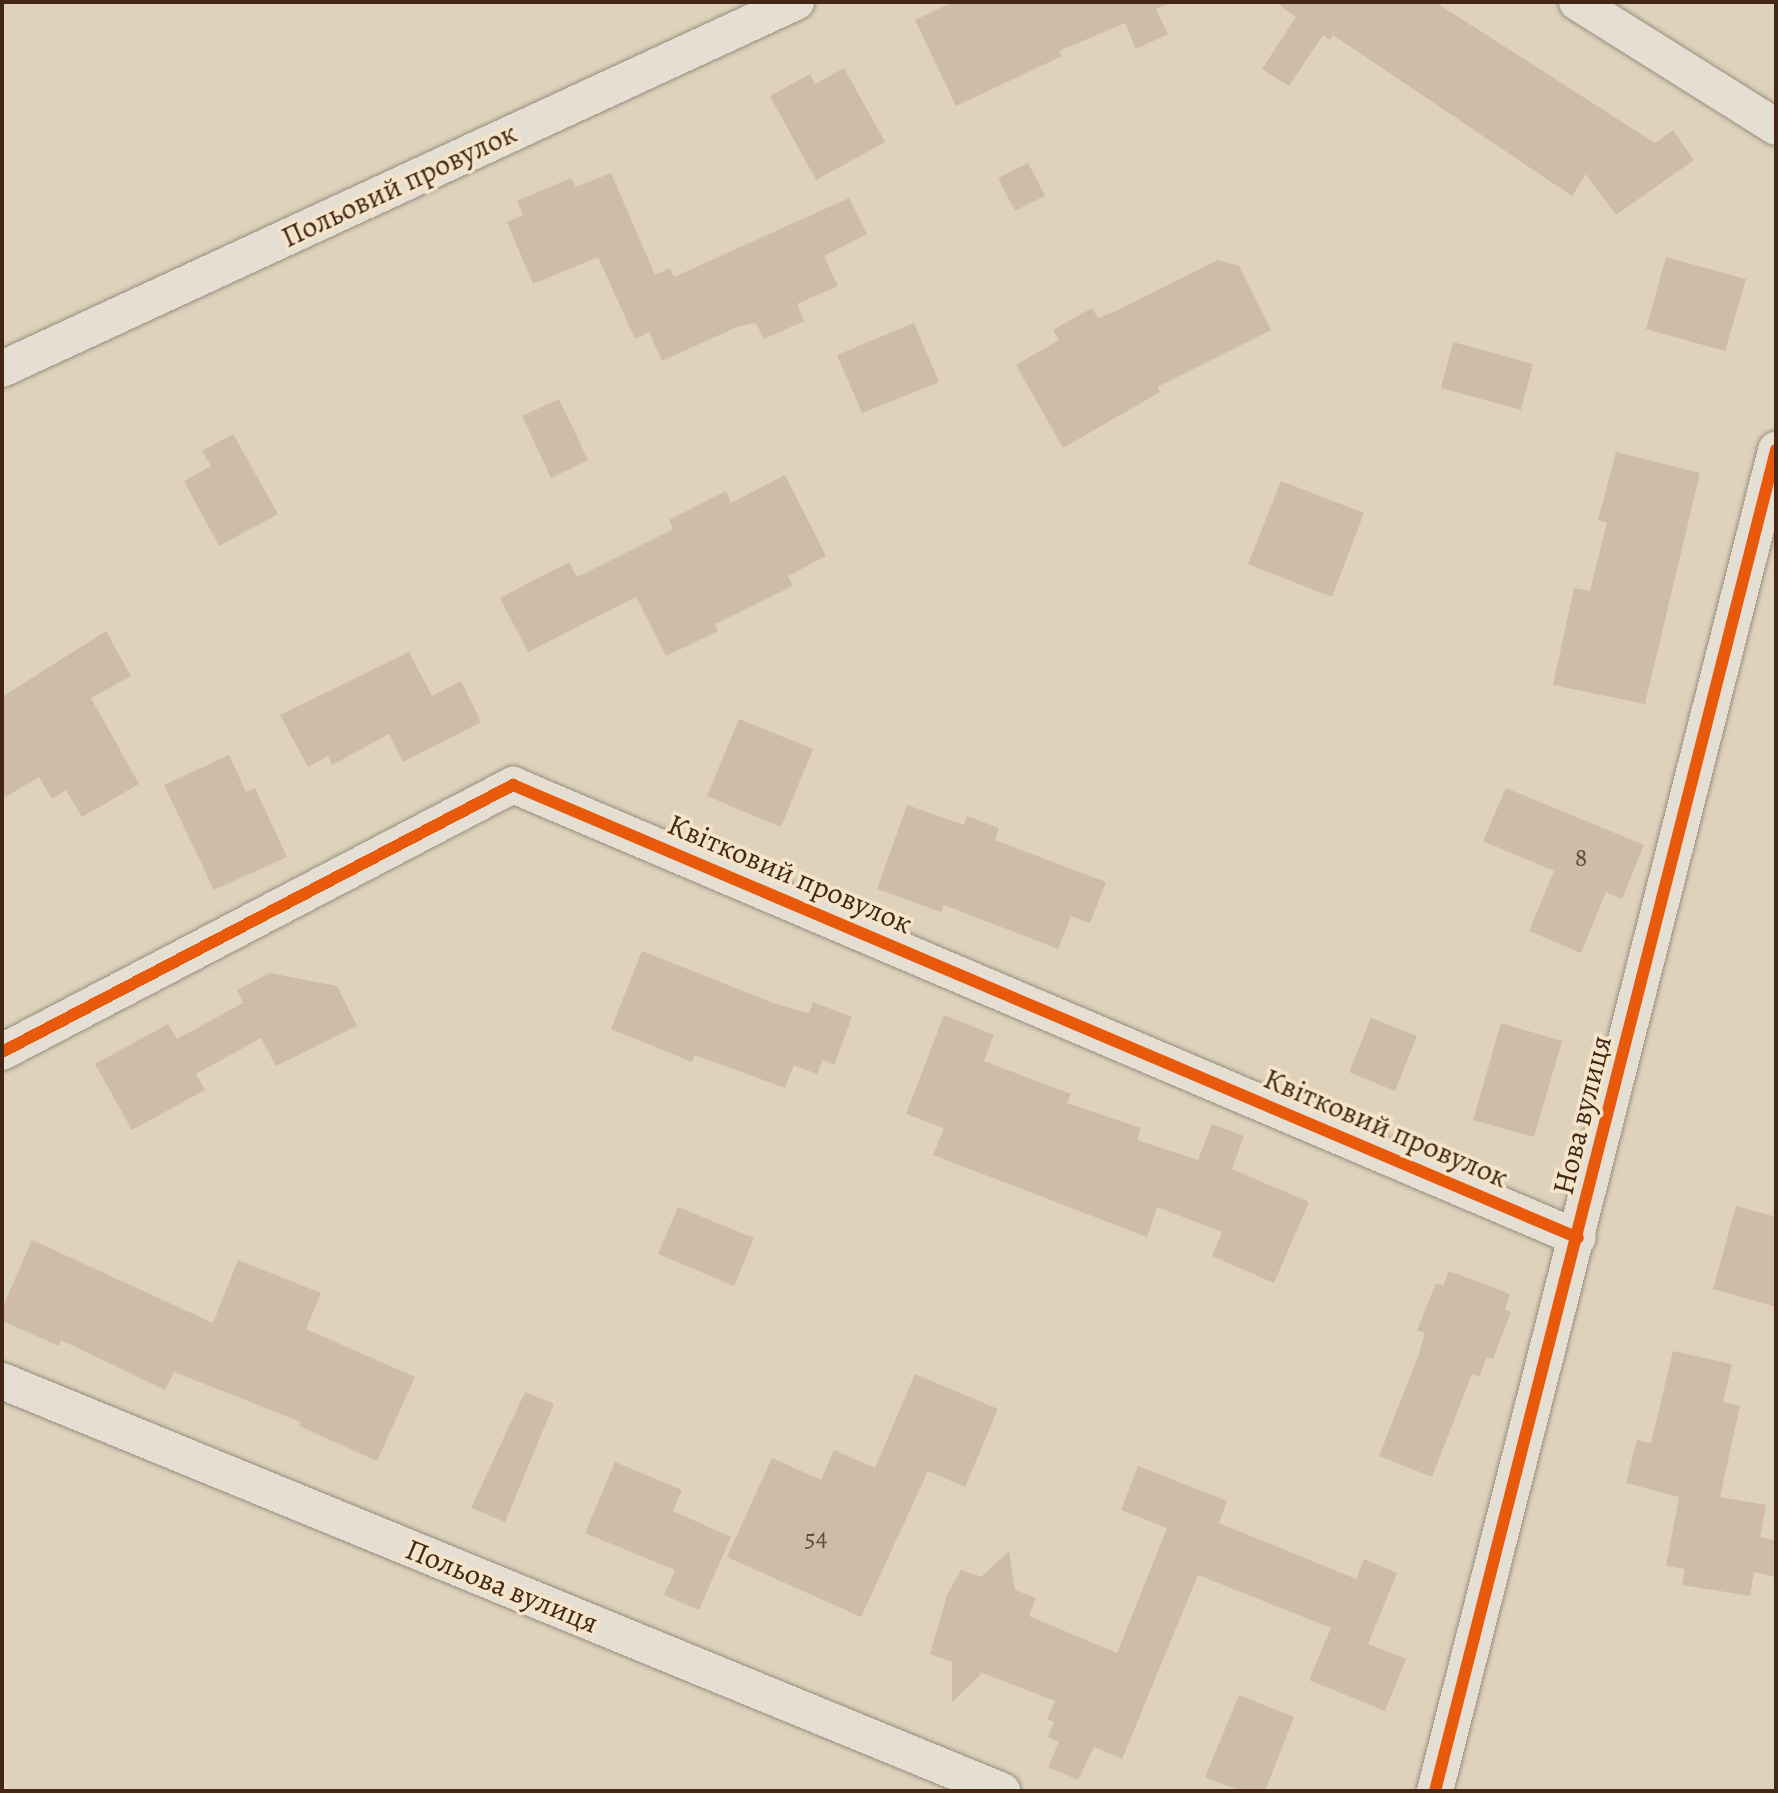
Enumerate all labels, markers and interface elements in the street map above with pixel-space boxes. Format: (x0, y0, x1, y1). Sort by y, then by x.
street label: Польовий провулок (275, 115, 523, 255)
street label: Квітковий провулок (662, 806, 918, 942)
house number: 8 (1575, 842, 1587, 874)
street label: Нова вулиця (1545, 1032, 1619, 1198)
street label: Квітковий провулок (1258, 1060, 1514, 1196)
house number: 54 (805, 1522, 827, 1554)
street label: Польова вулиця (400, 1531, 604, 1641)

